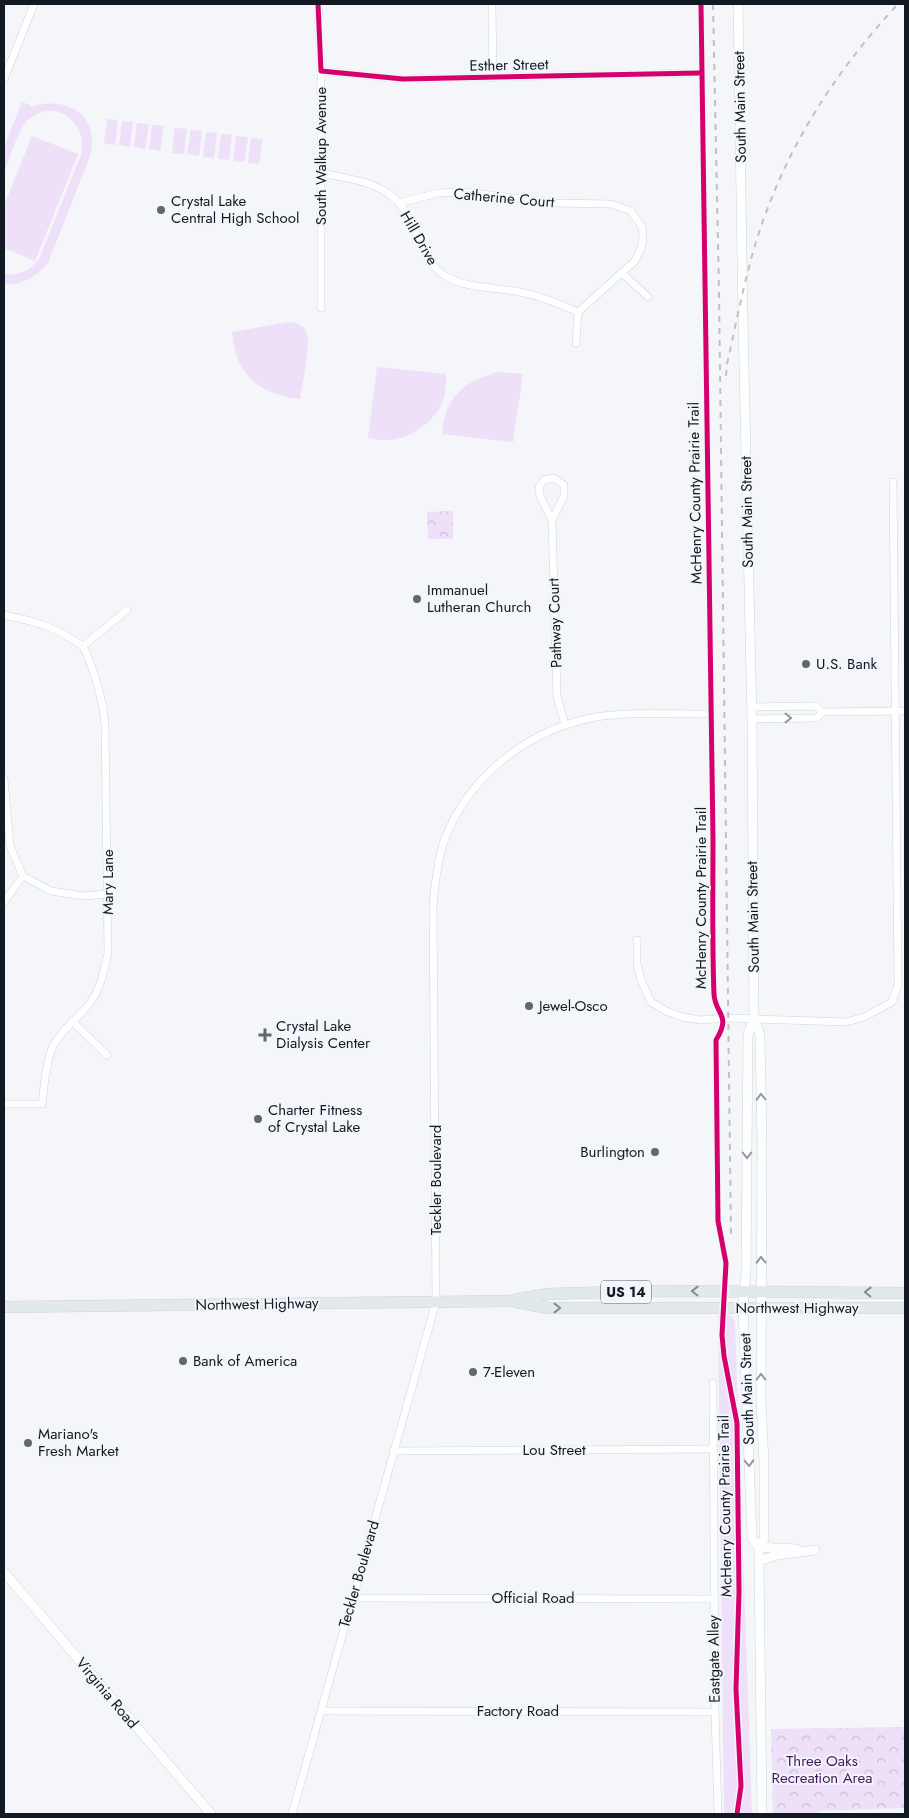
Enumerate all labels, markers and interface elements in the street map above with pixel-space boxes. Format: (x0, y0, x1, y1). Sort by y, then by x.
street label: South Main Street (728, 51, 752, 163)
street label: Esther Street (469, 53, 549, 77)
street label: South Walkup Avenue (310, 87, 332, 225)
street label: Catherine Court (453, 183, 556, 213)
place label: Crystal Lake Central High School (171, 190, 299, 229)
marker: Crystal Lake Central High School (155, 204, 167, 216)
street label: Hill Drive (395, 207, 444, 269)
street label: McHenry County Prairie Trail (682, 402, 708, 584)
street label: South Main Street (735, 456, 759, 568)
street label: Pathway Court (542, 577, 568, 668)
place label: Immanuel Lutheran Church (427, 579, 531, 618)
marker: Immanuel Lutheran Church (411, 593, 423, 605)
place label: U.S. Bank (816, 653, 878, 675)
marker: U.S. Bank (800, 658, 812, 670)
one-way arrow (784, 713, 792, 723)
street label: McHenry County Prairie Trail (690, 807, 712, 989)
street label: Mary Lane (97, 849, 119, 915)
street label: South Main Street (741, 861, 765, 973)
place label: Jewel-Osco (537, 995, 608, 1017)
marker: Jewel-Osco (523, 1000, 535, 1012)
place label: Crystal Lake Dialysis Center (276, 1015, 371, 1054)
marker: Crystal Lake Dialysis Center (258, 1028, 272, 1042)
one-way arrow (756, 1093, 766, 1100)
place label: Charter Fitness of Crystal Lake (268, 1099, 362, 1138)
marker: Charter Fitness of Crystal Lake (252, 1113, 264, 1125)
street label: Teckler Boulevard (425, 1125, 447, 1235)
place label: Burlington (580, 1141, 645, 1163)
marker: Burlington (649, 1146, 661, 1158)
one-way arrow (742, 1151, 752, 1159)
one-way arrow (756, 1255, 766, 1263)
road number: US 14 (601, 1280, 651, 1304)
one-way arrow (691, 1286, 699, 1296)
one-way arrow (863, 1287, 871, 1297)
street label: Northwest Highway (195, 1292, 319, 1316)
street label: Northwest Highway (735, 1297, 859, 1319)
one-way arrow (554, 1303, 562, 1313)
street label: South Main Street (734, 1332, 760, 1445)
place label: Bank of America (193, 1350, 297, 1372)
marker: Bank of America (177, 1355, 189, 1367)
place label: 7-Eleven (483, 1361, 535, 1383)
marker: 7-Eleven (467, 1366, 479, 1378)
one-way arrow (756, 1372, 766, 1380)
street label: McHenry County Prairie Trail (712, 1415, 738, 1597)
place label: Mariano's Fresh Market (38, 1423, 119, 1462)
marker: Mariano's Fresh Market (22, 1437, 34, 1449)
street label: Lou Street (522, 1439, 586, 1461)
one-way arrow (744, 1459, 755, 1467)
street label: Teckler Boulevard (333, 1518, 385, 1630)
street label: Official Road (492, 1587, 574, 1609)
street label: Eastgate Alley (702, 1615, 726, 1703)
street label: Virginia Road (71, 1653, 143, 1733)
street label: Factory Road (477, 1700, 559, 1722)
park label: Three Oaks Recreation Area (772, 1750, 872, 1789)

